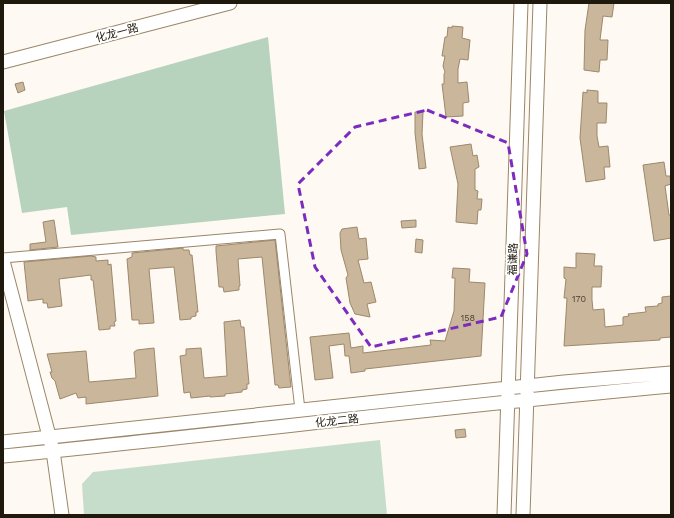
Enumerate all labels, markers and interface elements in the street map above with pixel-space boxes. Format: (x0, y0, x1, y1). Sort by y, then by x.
street label: 化龙一路 (94, 21, 140, 45)
street label: 福谦路 (506, 242, 520, 276)
house number: 170 (572, 294, 586, 304)
house number: 158 (461, 313, 475, 323)
street label: 化龙二路 (314, 412, 360, 430)

